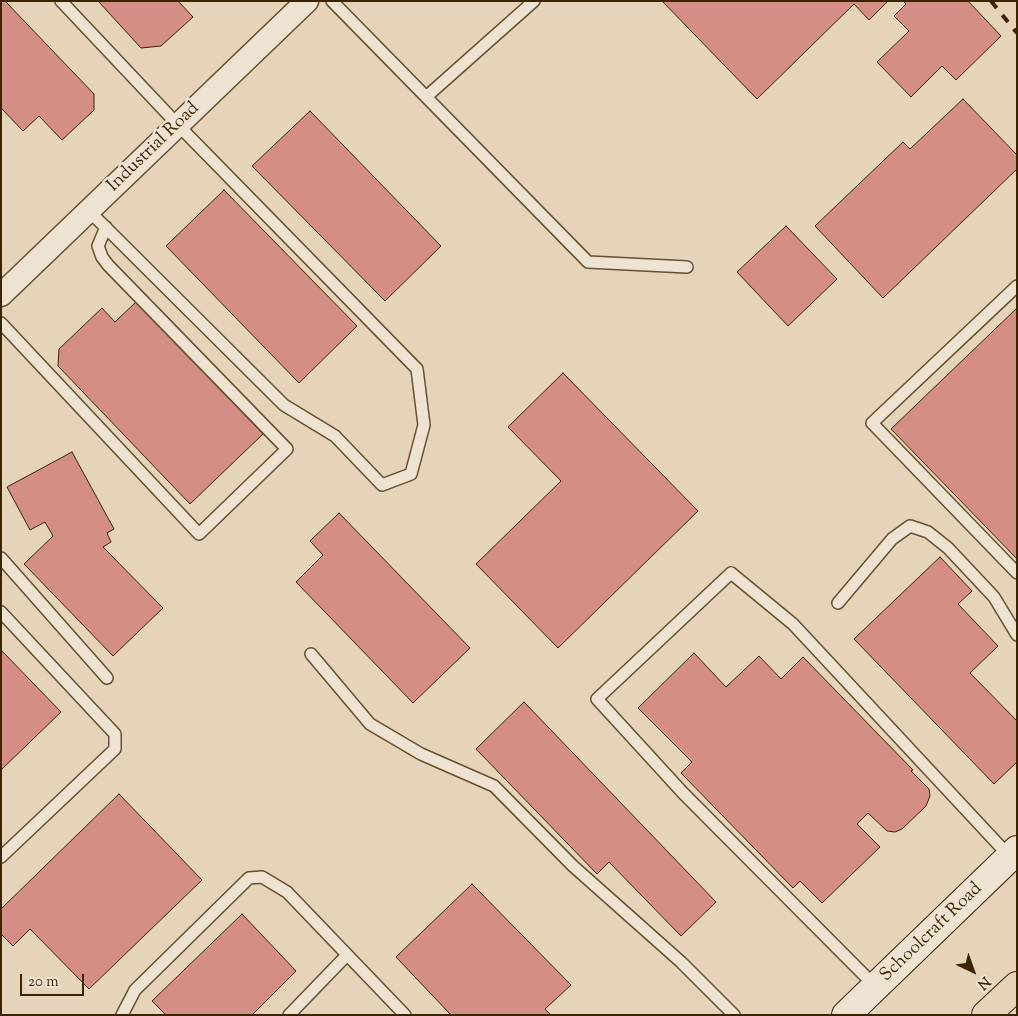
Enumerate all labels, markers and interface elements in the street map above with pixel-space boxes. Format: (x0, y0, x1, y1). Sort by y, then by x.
street label: Industrial Road (104, 99, 204, 197)
street label: Schoolcraft Road (876, 879, 988, 987)
north arrow (948, 946, 998, 996)
scale bar (22, 964, 86, 996)
text: N (972, 971, 994, 993)
text: 20 m (28, 972, 59, 993)

